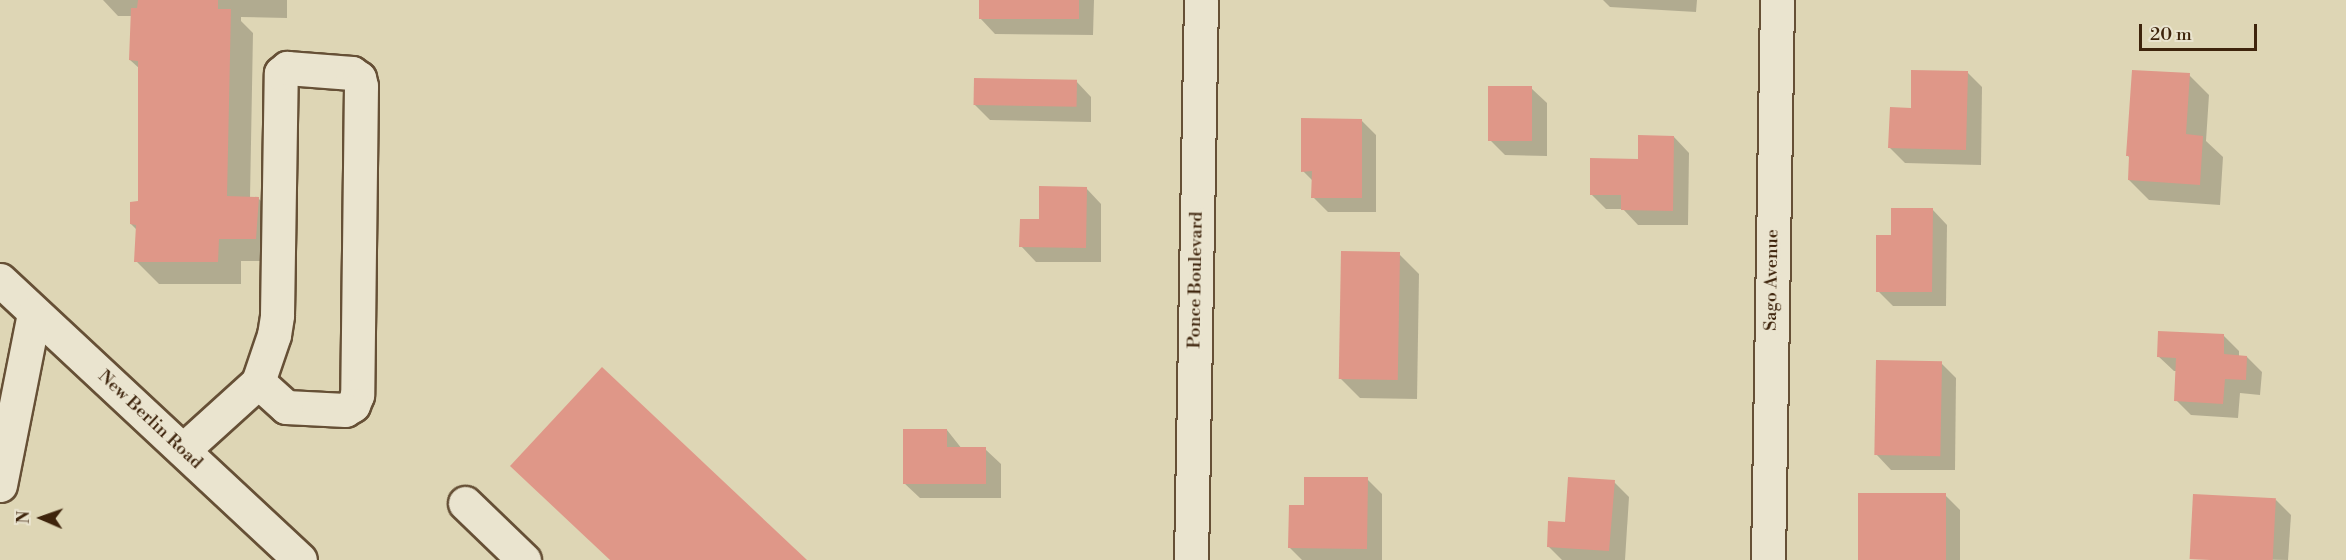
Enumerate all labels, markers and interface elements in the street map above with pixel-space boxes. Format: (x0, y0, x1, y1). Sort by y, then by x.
scale bar (2142, 12, 2260, 50)
text: 20 m (2150, 23, 2192, 46)
street label: Ponce Boulevard (1184, 211, 1208, 349)
street label: Sago Avenue (1760, 229, 1784, 331)
street label: New Berlin Road (93, 366, 207, 474)
north arrow (12, 488, 72, 548)
text: N (14, 511, 34, 524)

